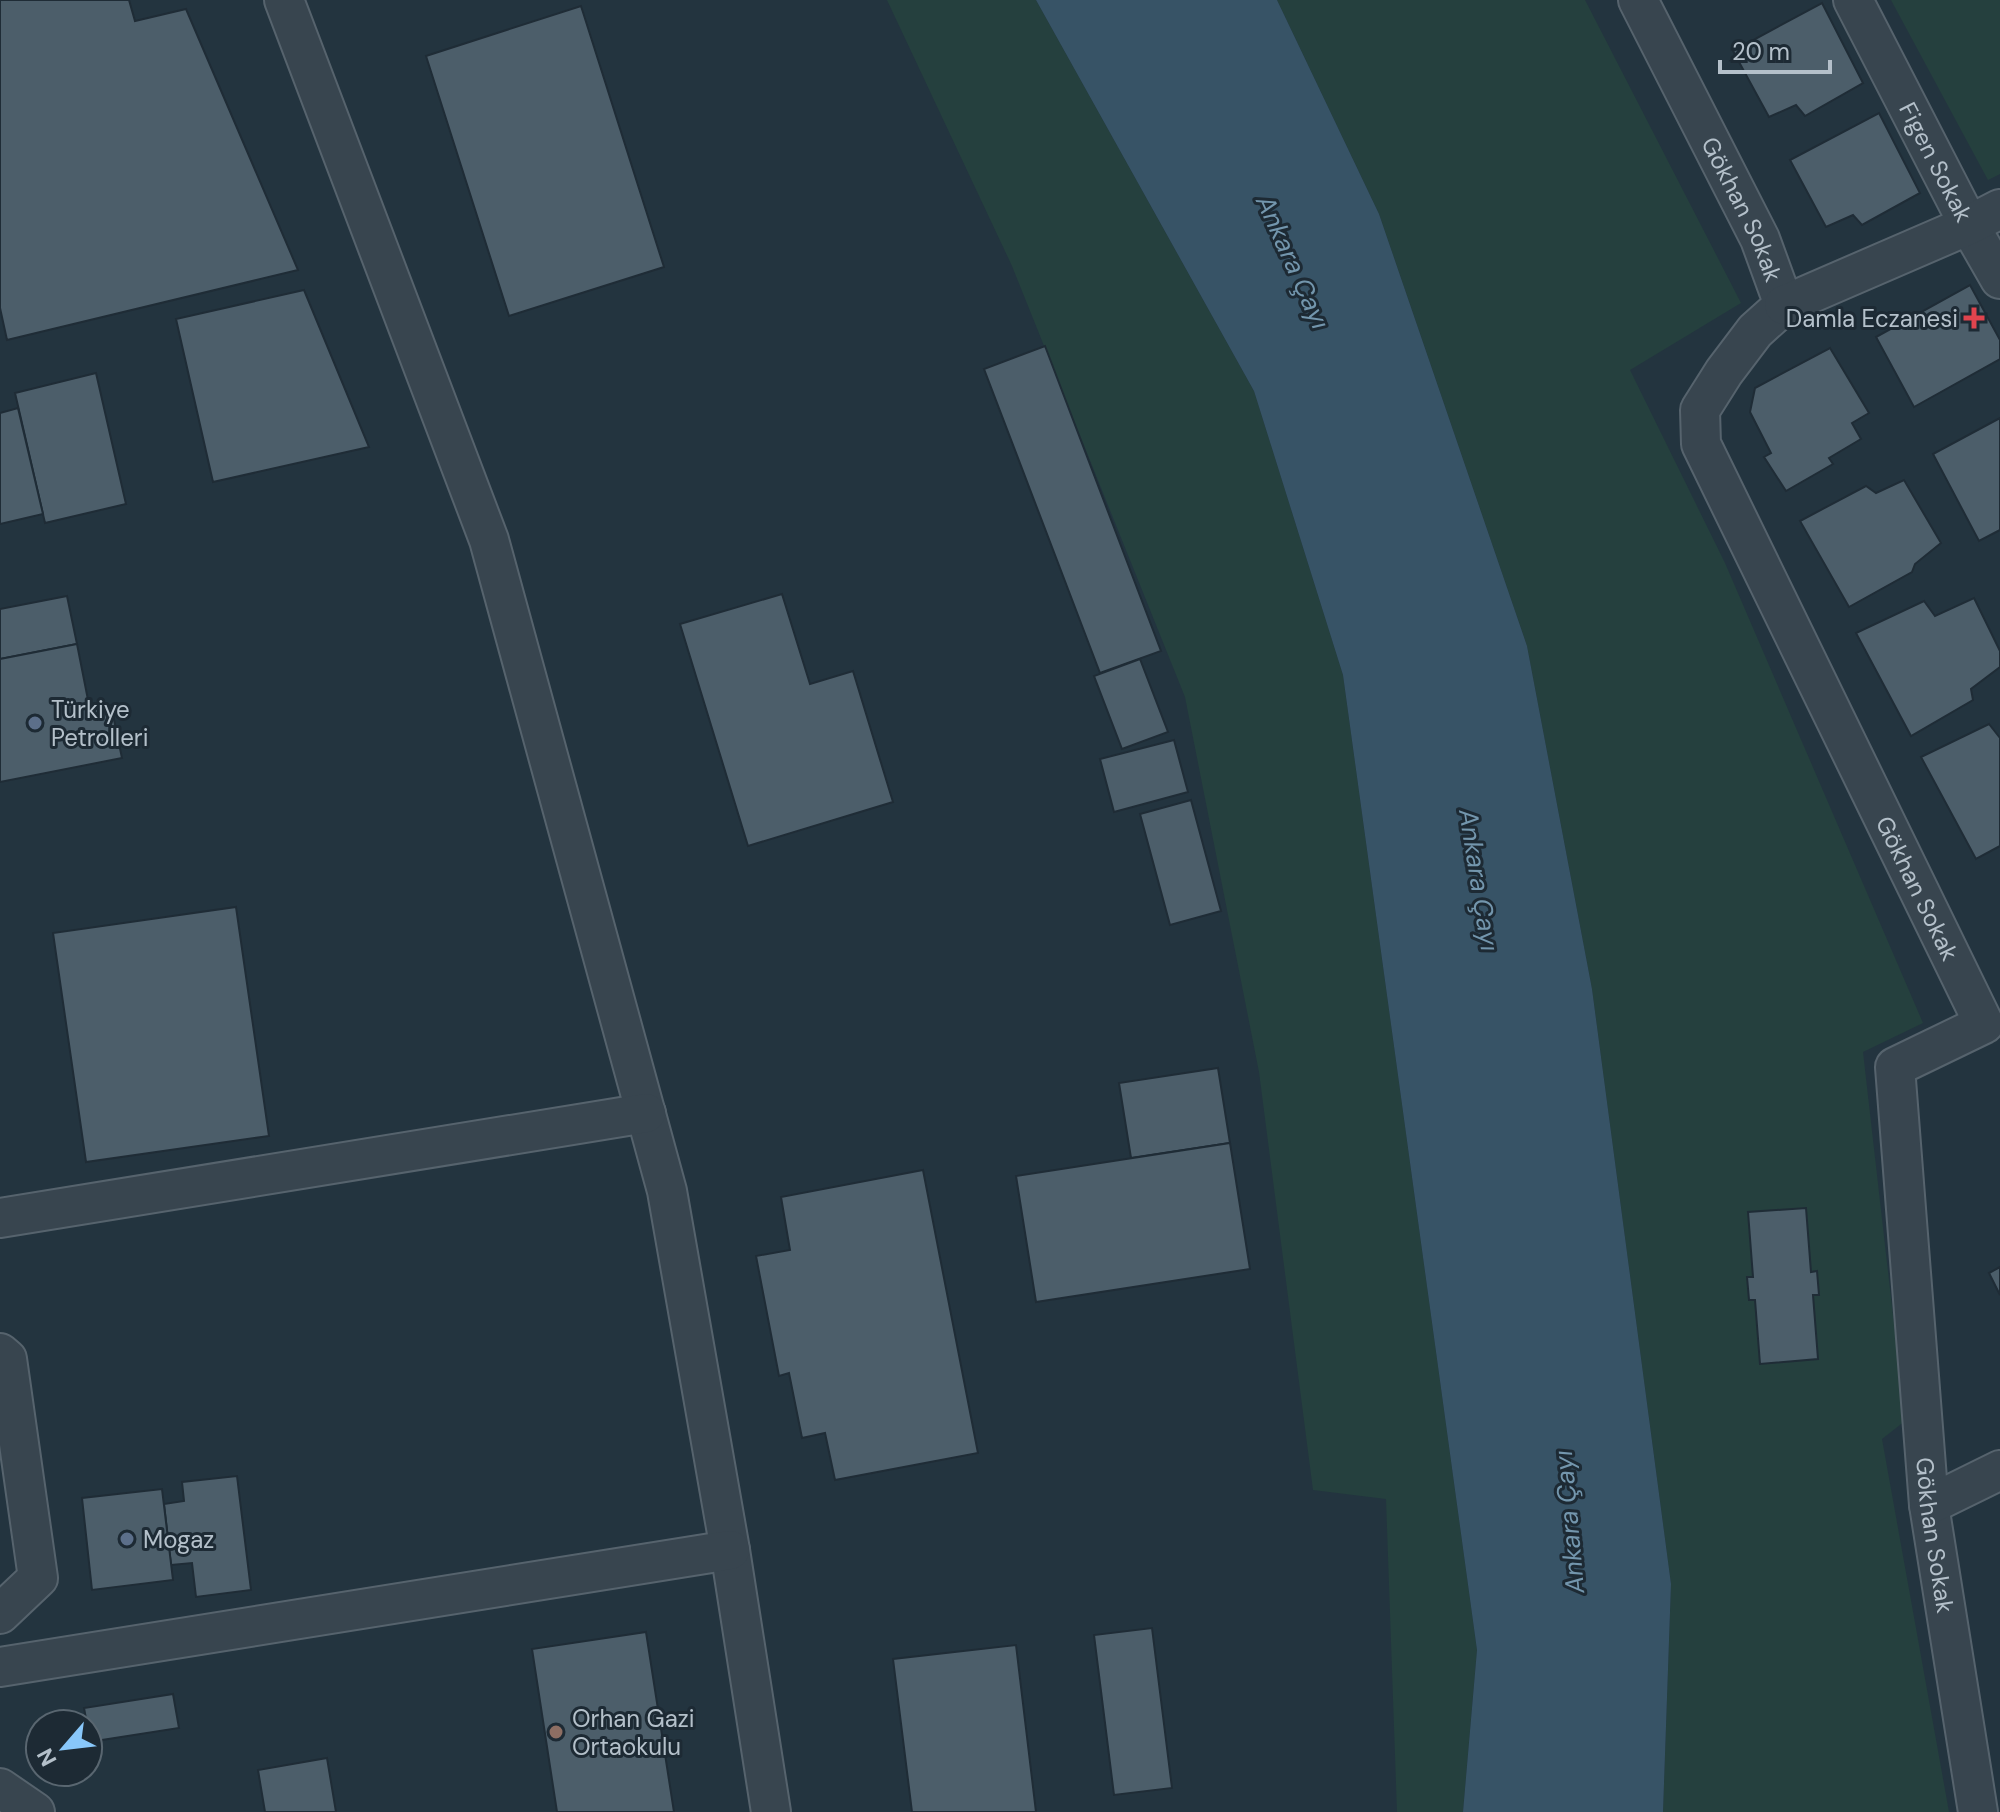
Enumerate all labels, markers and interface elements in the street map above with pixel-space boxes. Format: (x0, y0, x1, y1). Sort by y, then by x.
scale bar (1720, 24, 1830, 74)
text: 20 m (1732, 36, 1790, 67)
street label: Figen Sokak (1893, 97, 1980, 227)
street label: Gökhan Sokak (1695, 131, 1790, 286)
water label: Ankara Çayı (1248, 189, 1338, 335)
place label: Damla Eczanesi (1786, 303, 1958, 334)
marker: Damla Eczanesi (1965, 309, 1983, 327)
place label: Türkiye Petrolleri (51, 694, 149, 753)
marker: Türkiye Petrolleri (26, 714, 44, 732)
water label: Ankara Çayı (1451, 806, 1507, 954)
street label: Gökhan Sokak (1869, 811, 1966, 965)
water label: Ankara Çayı (1546, 1449, 1592, 1596)
street label: Gökhan Sokak (1910, 1456, 1961, 1615)
place label: Mogaz (143, 1524, 214, 1555)
marker: Mogaz (118, 1530, 136, 1548)
place label: Orhan Gazi Ortaokulu (572, 1703, 694, 1762)
north arrow (24, 1708, 104, 1788)
marker: Orhan Gazi Ortaokulu (547, 1723, 565, 1741)
text: N (30, 1743, 63, 1771)

